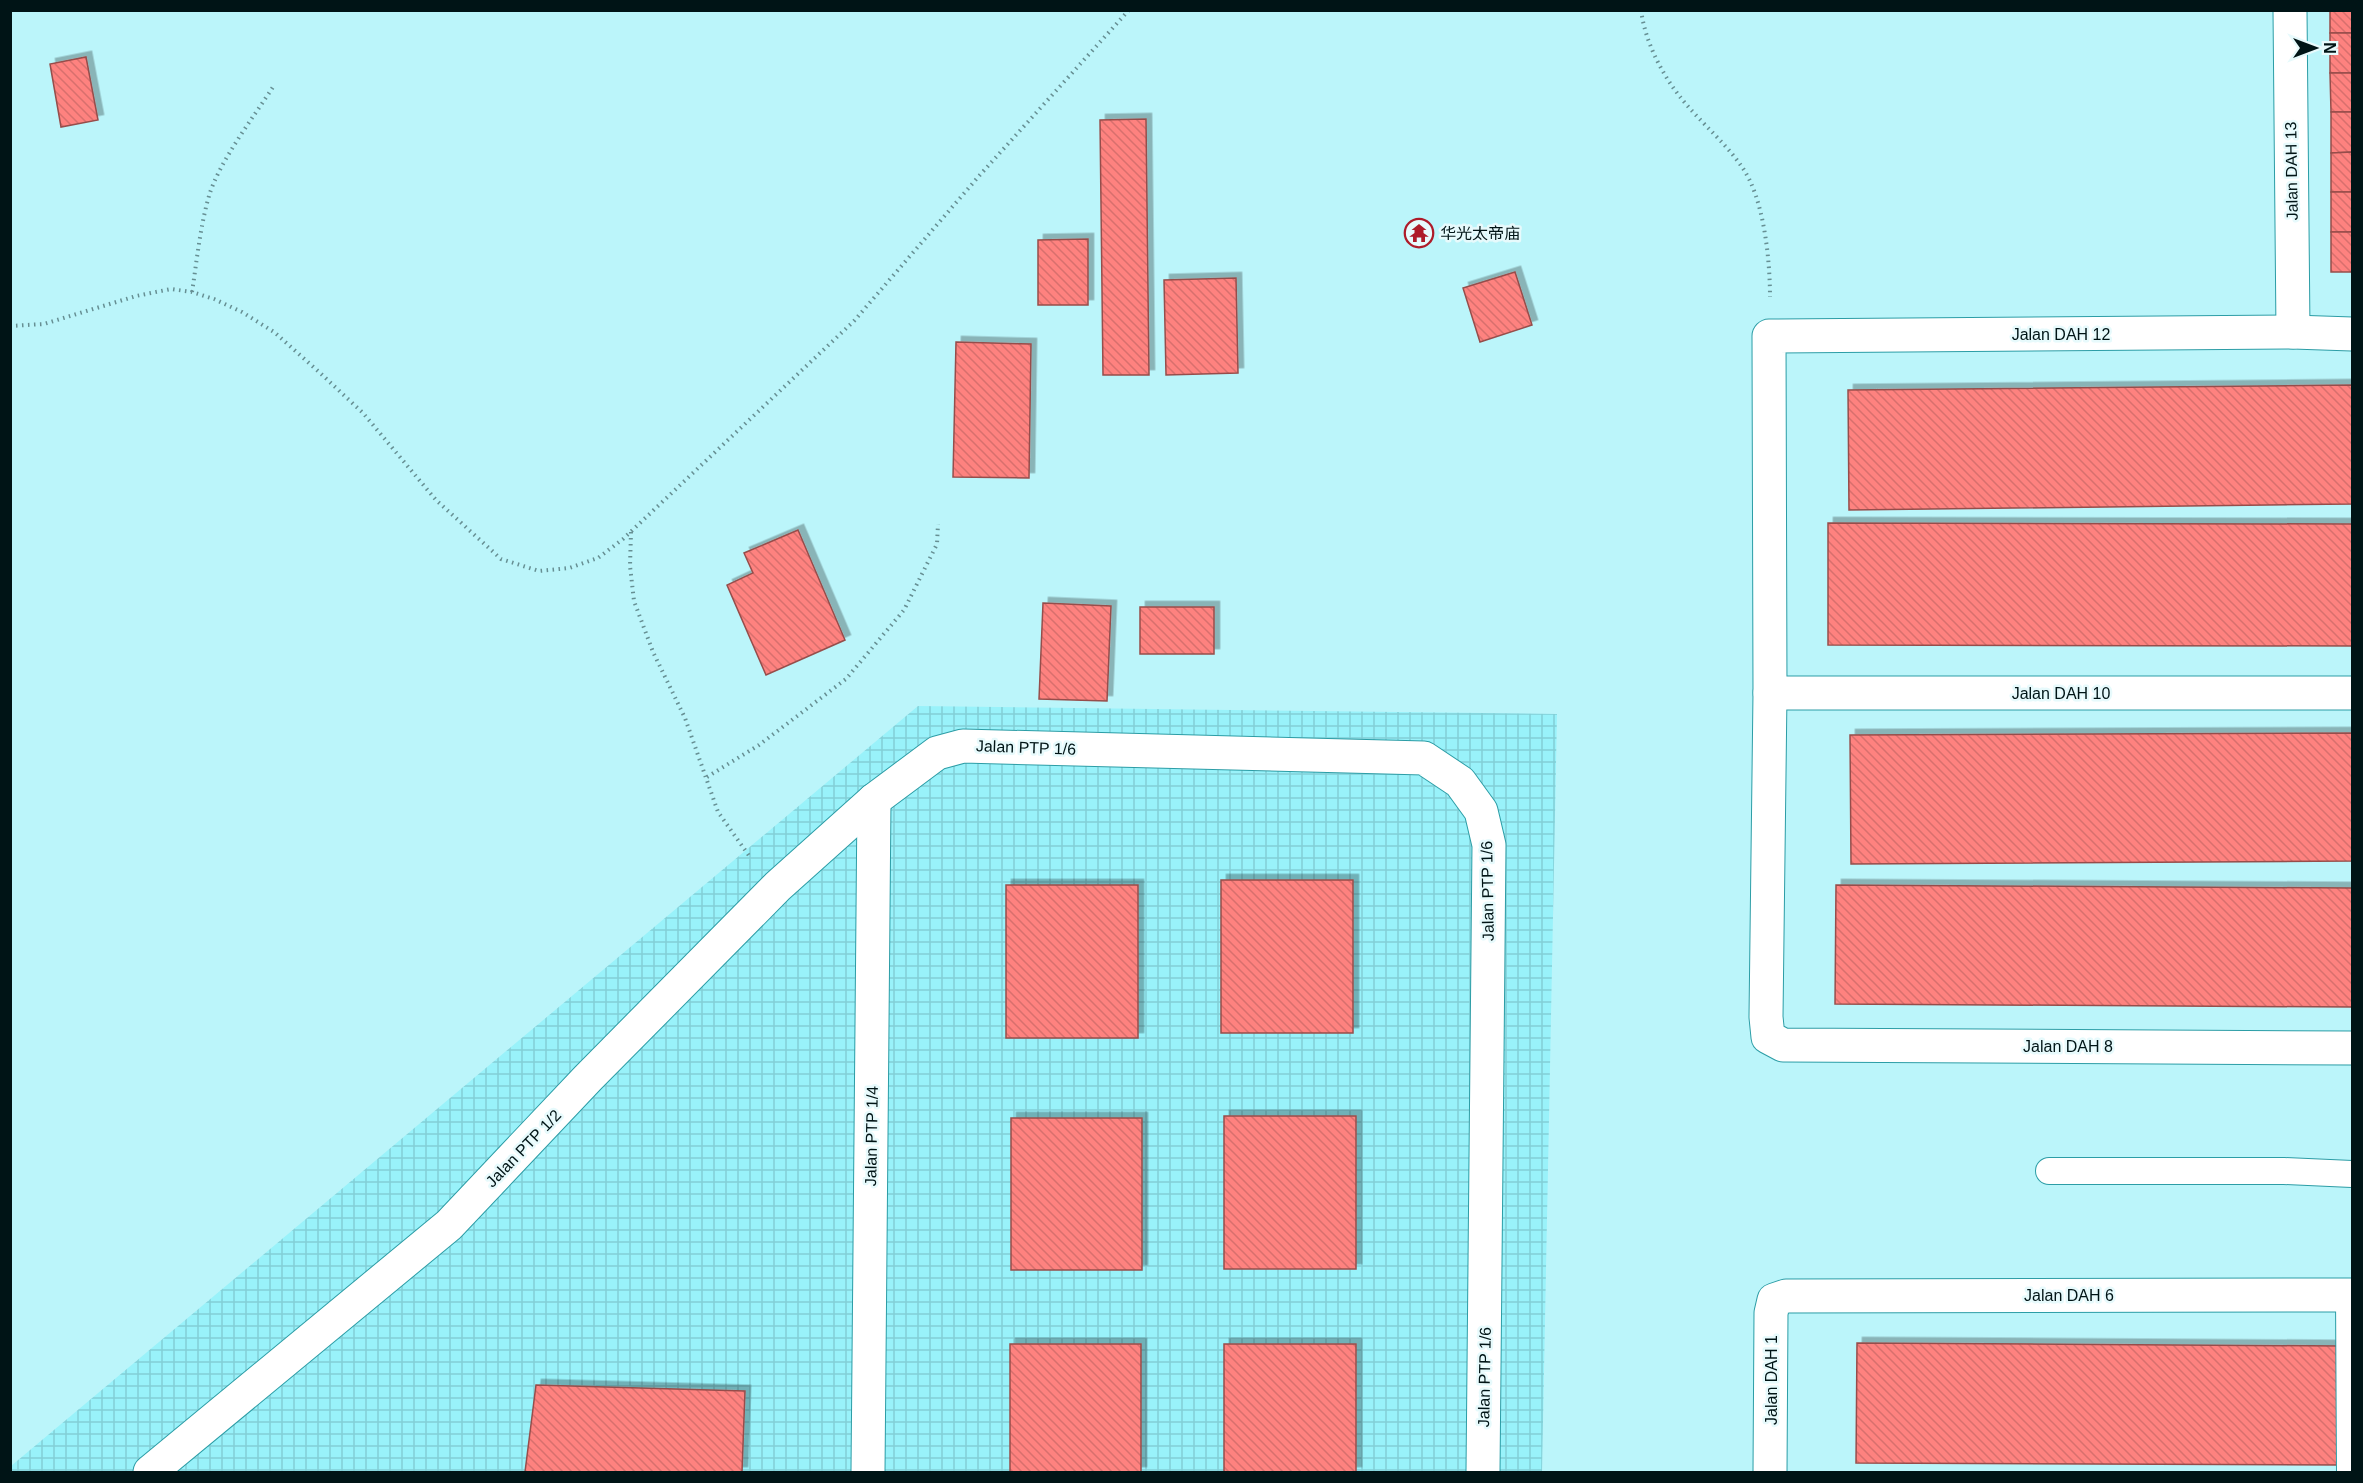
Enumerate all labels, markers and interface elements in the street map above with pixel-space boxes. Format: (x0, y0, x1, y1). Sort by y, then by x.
north arrow (2285, 18, 2345, 78)
text: N (2321, 42, 2338, 54)
street label: Jalan DAH 13 (2282, 121, 2301, 220)
temple icon: 华光太帝庙 (1403, 217, 1435, 249)
place label: 华光太帝庙 (1440, 225, 1520, 242)
street label: Jalan DAH 12 (2012, 326, 2110, 343)
street label: Jalan DAH 10 (2012, 685, 2110, 702)
street label: Jalan PTP 1/6 (976, 737, 1076, 758)
street label: Jalan PTP 1/6 (1478, 841, 1497, 941)
street label: Jalan DAH 8 (2023, 1038, 2113, 1055)
street label: Jalan PTP 1/4 (862, 1086, 881, 1186)
street label: Jalan PTP 1/2 (482, 1106, 564, 1190)
street label: Jalan DAH 6 (2024, 1287, 2114, 1304)
street label: Jalan PTP 1/6 (1475, 1327, 1494, 1427)
street label: Jalan DAH 1 (1763, 1335, 1780, 1425)

